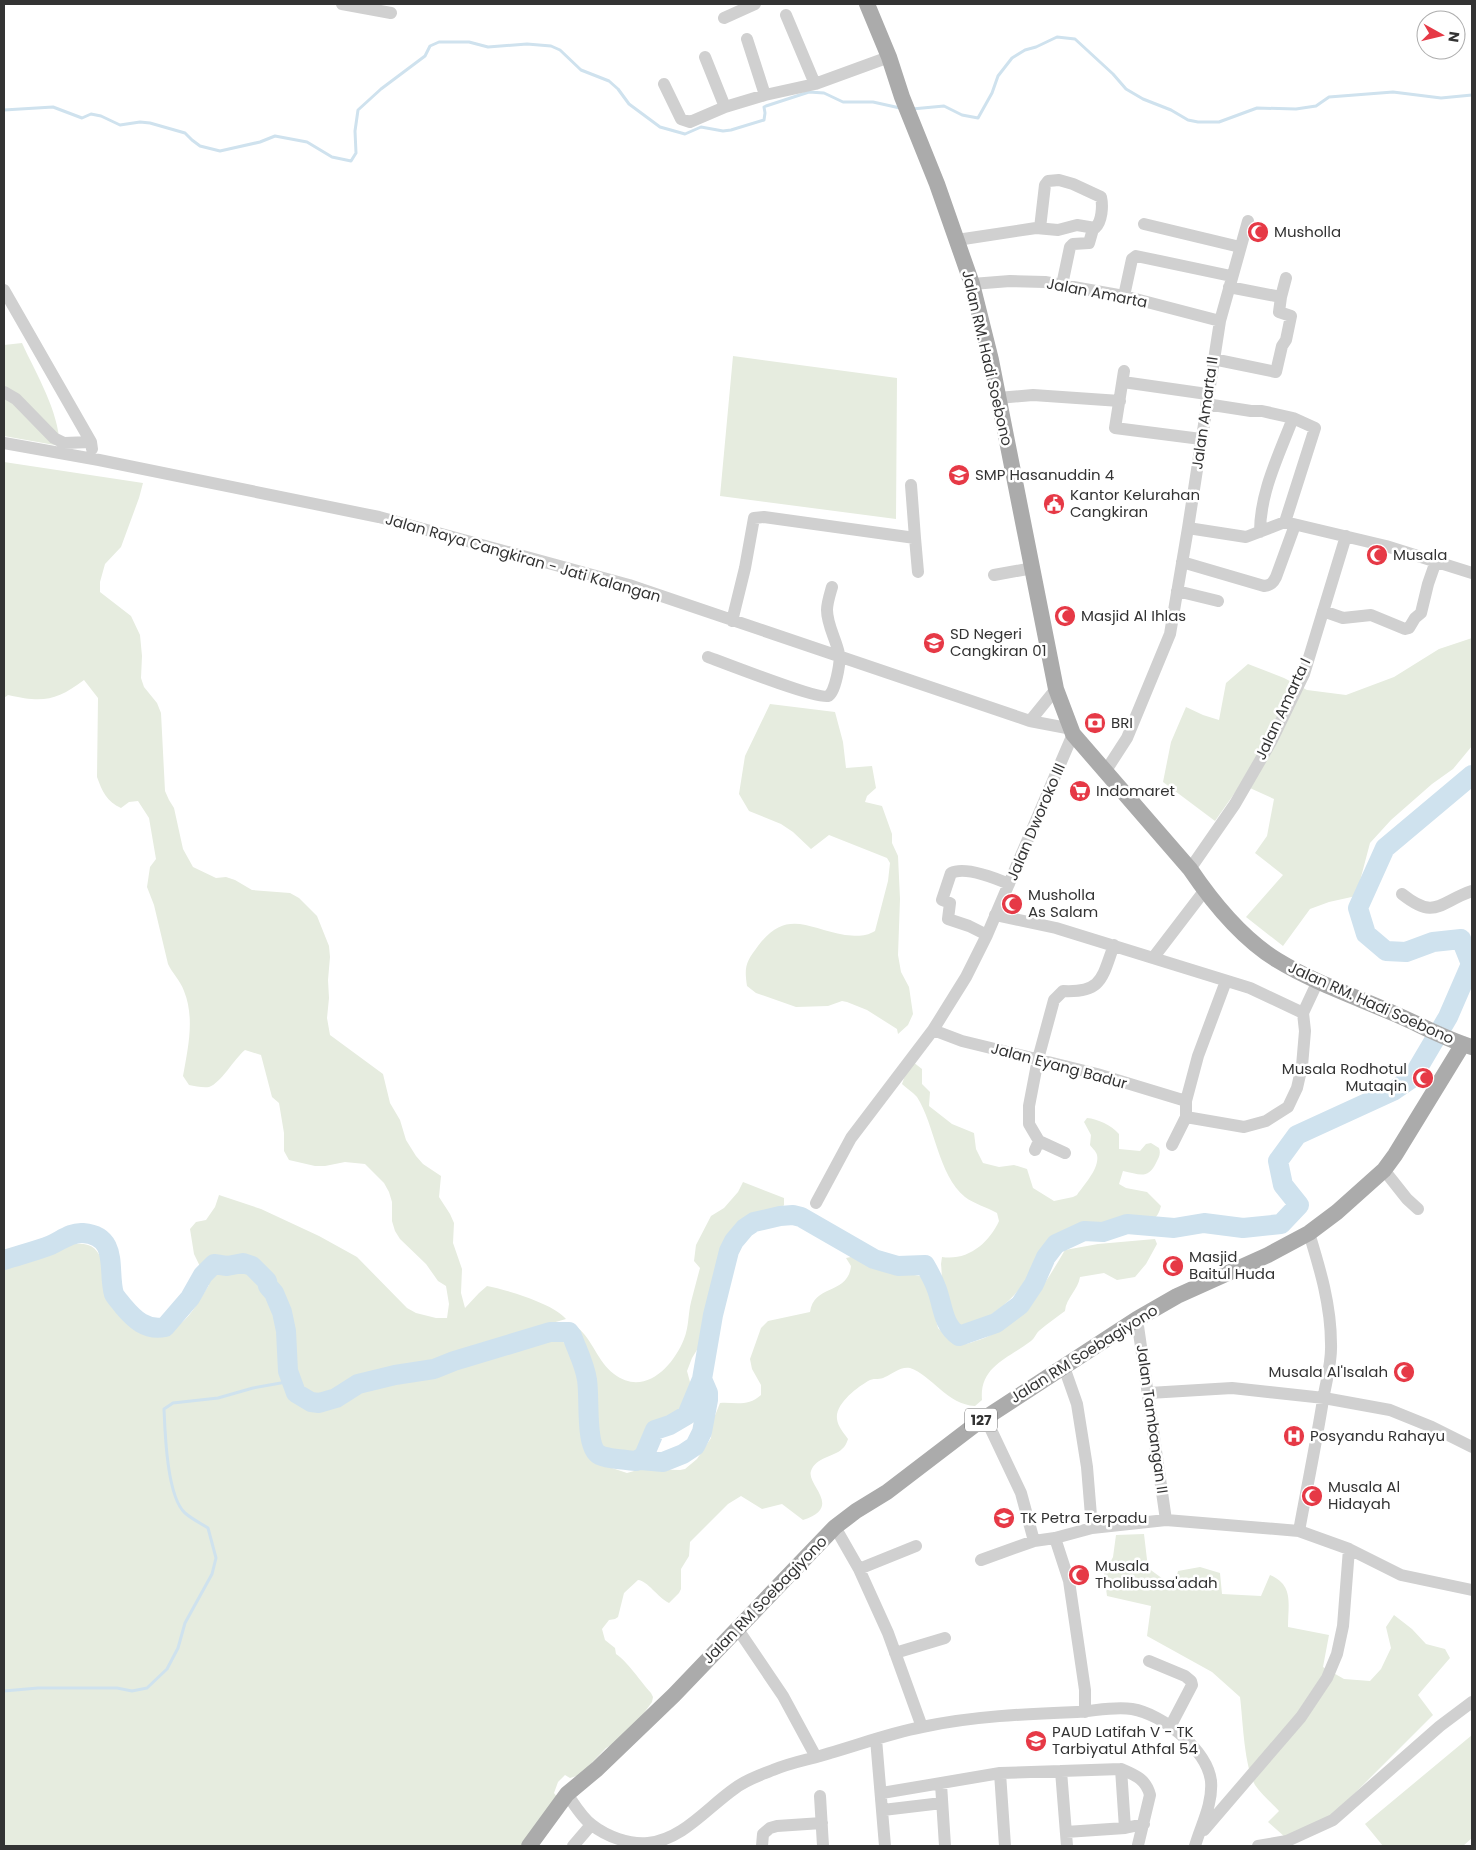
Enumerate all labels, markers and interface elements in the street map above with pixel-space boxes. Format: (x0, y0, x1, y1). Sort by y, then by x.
north arrow (1416, 10, 1466, 60)
text: N (1443, 30, 1465, 43)
mosque icon: Musholla (1246, 220, 1270, 244)
place label: Musholla (1274, 221, 1341, 242)
street label: Jalan RM. Hadi Soebono (957, 268, 1018, 448)
street label: Jalan Amarta (1045, 272, 1149, 313)
street label: Jalan Amarta II (1186, 355, 1223, 471)
school or university icon: SMP Hasanuddin 4 (947, 463, 971, 487)
place label: SMP Hasanuddin 4 (975, 464, 1114, 485)
place label: Kantor Kelurahan Cangkiran (1070, 484, 1200, 522)
public building icon: Kantor Kelurahan Cangkiran (1042, 492, 1066, 516)
street label: Jalan Raya Cangkiran - Jati Kalangan (383, 508, 663, 607)
mosque icon: Musala (1365, 543, 1389, 567)
place label: Musala (1393, 544, 1447, 565)
mosque icon: Masjid Al Ihlas (1053, 604, 1077, 628)
place label: Masjid Al Ihlas (1081, 605, 1186, 626)
place label: SD Negeri Cangkiran 01 (950, 623, 1046, 661)
school or university icon: SD Negeri Cangkiran 01 (922, 631, 946, 655)
street label: Jalan Amarta I (1250, 654, 1315, 763)
bank icon: BRI (1083, 711, 1107, 735)
place label: BRI (1111, 712, 1133, 733)
street label: Jalan Dworoko III (1001, 760, 1070, 884)
supermarket icon: Indomaret (1068, 779, 1092, 803)
place label: Indomaret (1096, 780, 1175, 801)
place label: Musholla As Salam (1028, 884, 1098, 922)
mosque icon: Musholla As Salam (1000, 892, 1024, 916)
street label: Jalan RM. Hadi Soebono (1285, 956, 1458, 1049)
street label: Jalan Eyang Badur (989, 1037, 1130, 1094)
place label: Musala Rodhotul Mutaqin (1282, 1058, 1407, 1096)
mosque icon: Musala Rodhotul Mutaqin (1411, 1066, 1435, 1090)
place label: Masjid Baitul Huda (1189, 1246, 1275, 1284)
mosque icon: Masjid Baitul Huda (1161, 1254, 1185, 1278)
street label: Jalan RM Soebagiyono (1006, 1299, 1162, 1408)
street label: Jalan Tambangan II (1132, 1343, 1173, 1495)
mosque icon: Musala Al'Isalah (1392, 1360, 1416, 1384)
place label: Musala Al'Isalah (1268, 1361, 1388, 1382)
road number: 127 (965, 1408, 997, 1432)
hospital icon: Posyandu Rahayu (1282, 1424, 1306, 1448)
place label: Posyandu Rahayu (1310, 1425, 1445, 1446)
place label: Musala Al Hidayah (1328, 1476, 1400, 1514)
mosque icon: Musala Al Hidayah (1300, 1484, 1324, 1508)
school or university icon: TK Petra Terpadu (992, 1506, 1016, 1530)
place label: TK Petra Terpadu (1020, 1507, 1147, 1528)
street label: Jalan RM Soebagiyono (698, 1531, 831, 1668)
place label: Musala Tholibussa'adah (1095, 1555, 1218, 1593)
mosque icon: Musala Tholibussa'adah (1067, 1563, 1091, 1587)
place label: PAUD Latifah V - TK Tarbiyatul Athfal 54 (1052, 1721, 1198, 1759)
school or university icon: PAUD Latifah V - TK Tarbiyatul Athfal 54 (1024, 1729, 1048, 1753)

